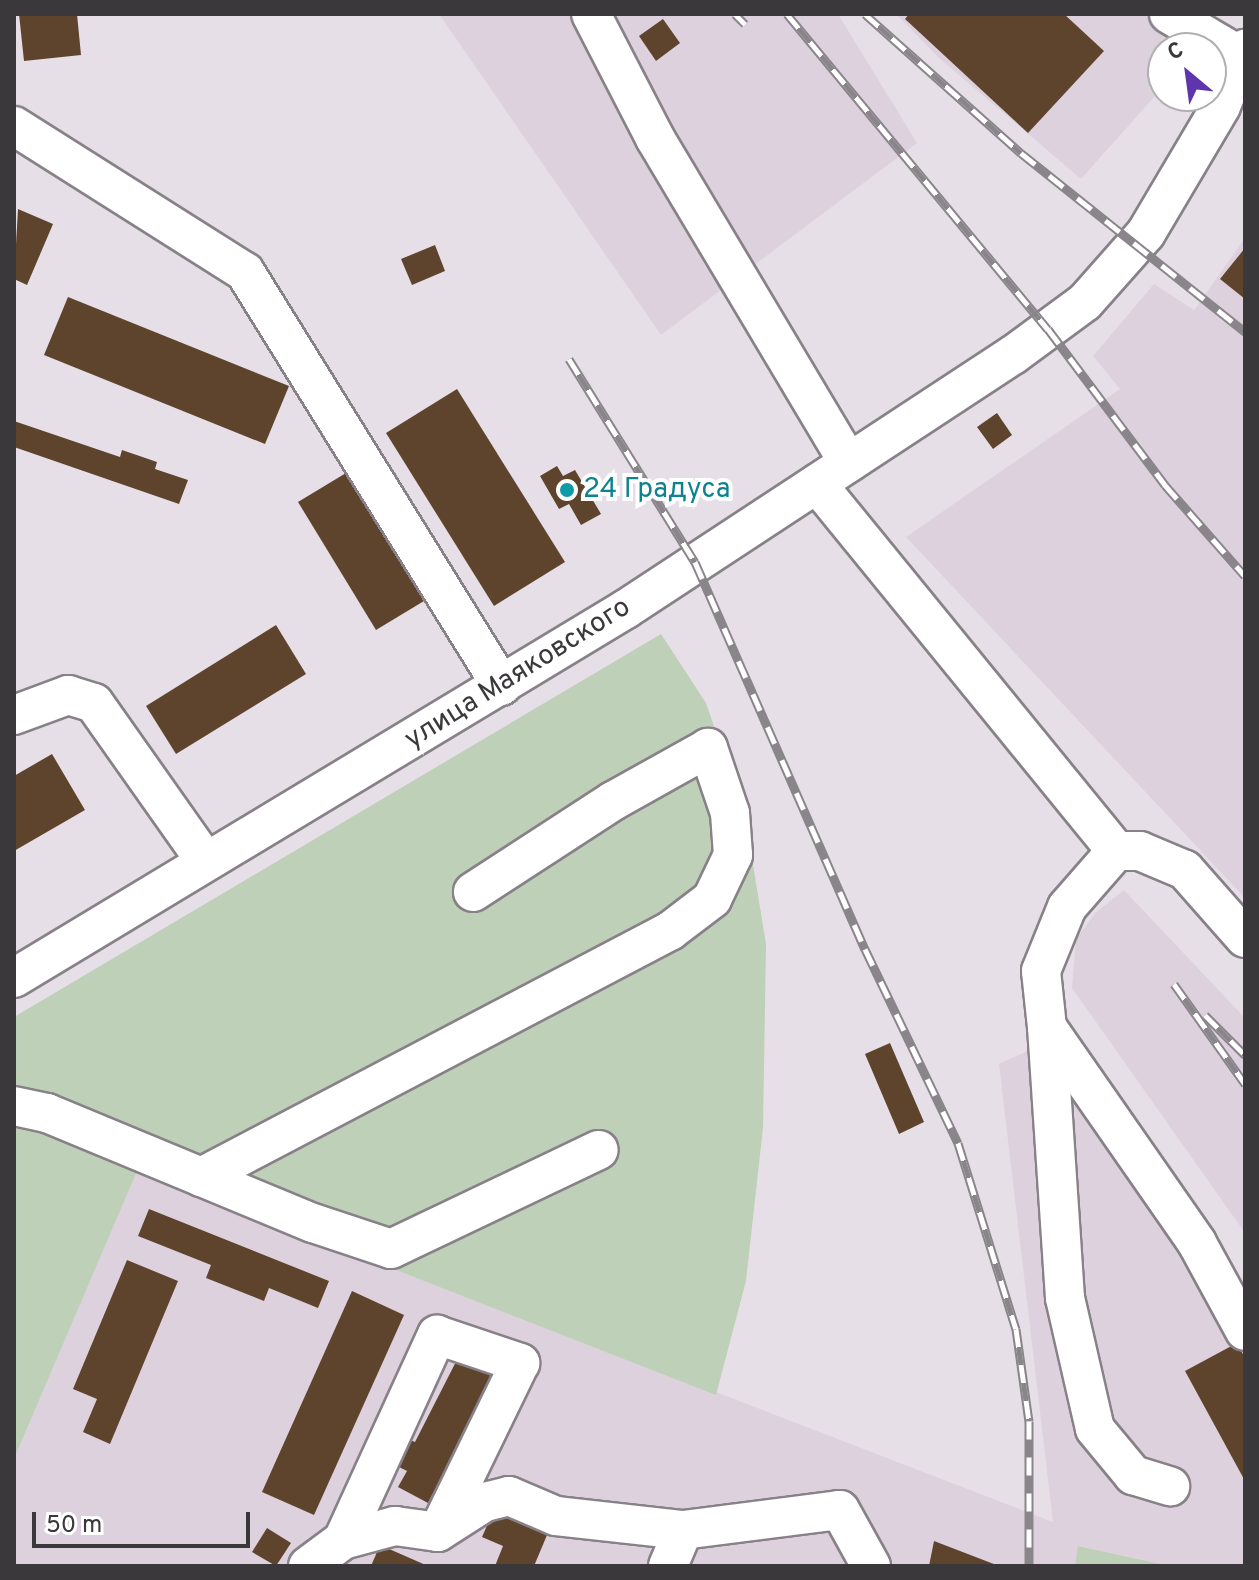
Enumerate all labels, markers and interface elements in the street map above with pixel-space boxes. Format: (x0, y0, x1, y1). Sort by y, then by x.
north arrow (1147, 32, 1227, 112)
text: С (1163, 37, 1189, 68)
place label: 24 Градуса (583, 473, 730, 507)
marker: 24 Градуса (558, 481, 576, 499)
street label: улица Маяковского (399, 591, 637, 757)
scale bar (36, 1496, 254, 1546)
text: 50 m (46, 1511, 102, 1541)

